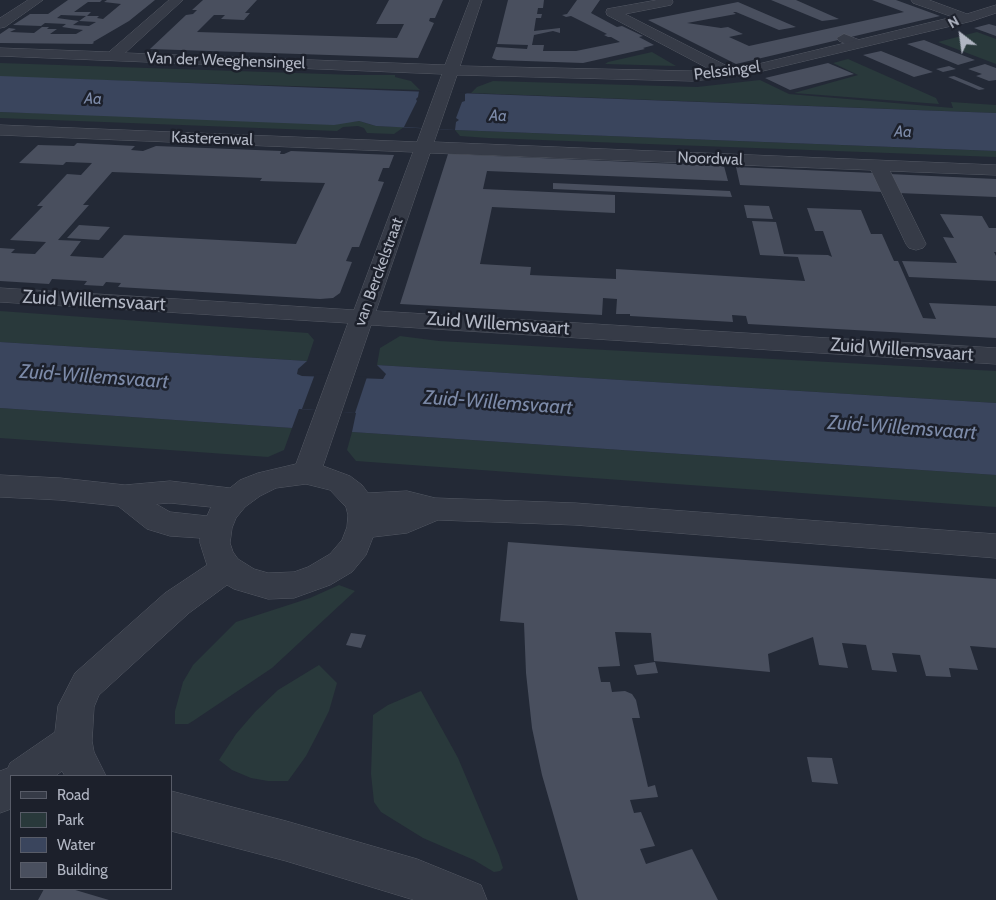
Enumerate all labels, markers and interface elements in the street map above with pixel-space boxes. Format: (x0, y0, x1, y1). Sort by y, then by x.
north arrow (936, 10, 986, 60)
text: N (945, 12, 962, 32)
street label: Van der Weeghensingel (146, 49, 306, 73)
street label: Pelssingel (693, 57, 761, 85)
water label: Aa (84, 89, 102, 109)
water label: Aa (489, 106, 507, 126)
water label: Aa (894, 122, 912, 142)
street label: Kasterenwal (171, 128, 253, 150)
street label: Noordwal (677, 148, 743, 170)
street label: van Berckelstraat (350, 215, 408, 329)
street label: Zuid Willemsvaart (22, 286, 166, 316)
street label: Zuid Willemsvaart (426, 308, 570, 340)
street label: Zuid Willemsvaart (830, 334, 974, 366)
water label: Zuid-Willemsvaart (19, 360, 169, 394)
water label: Zuid-Willemsvaart (423, 386, 573, 420)
water label: Zuid-Willemsvaart (827, 411, 977, 445)
legend (10, 775, 172, 890)
text: Road (57, 786, 90, 804)
text: Park (57, 811, 84, 829)
text: Water (57, 836, 95, 854)
text: Building (57, 861, 108, 879)

